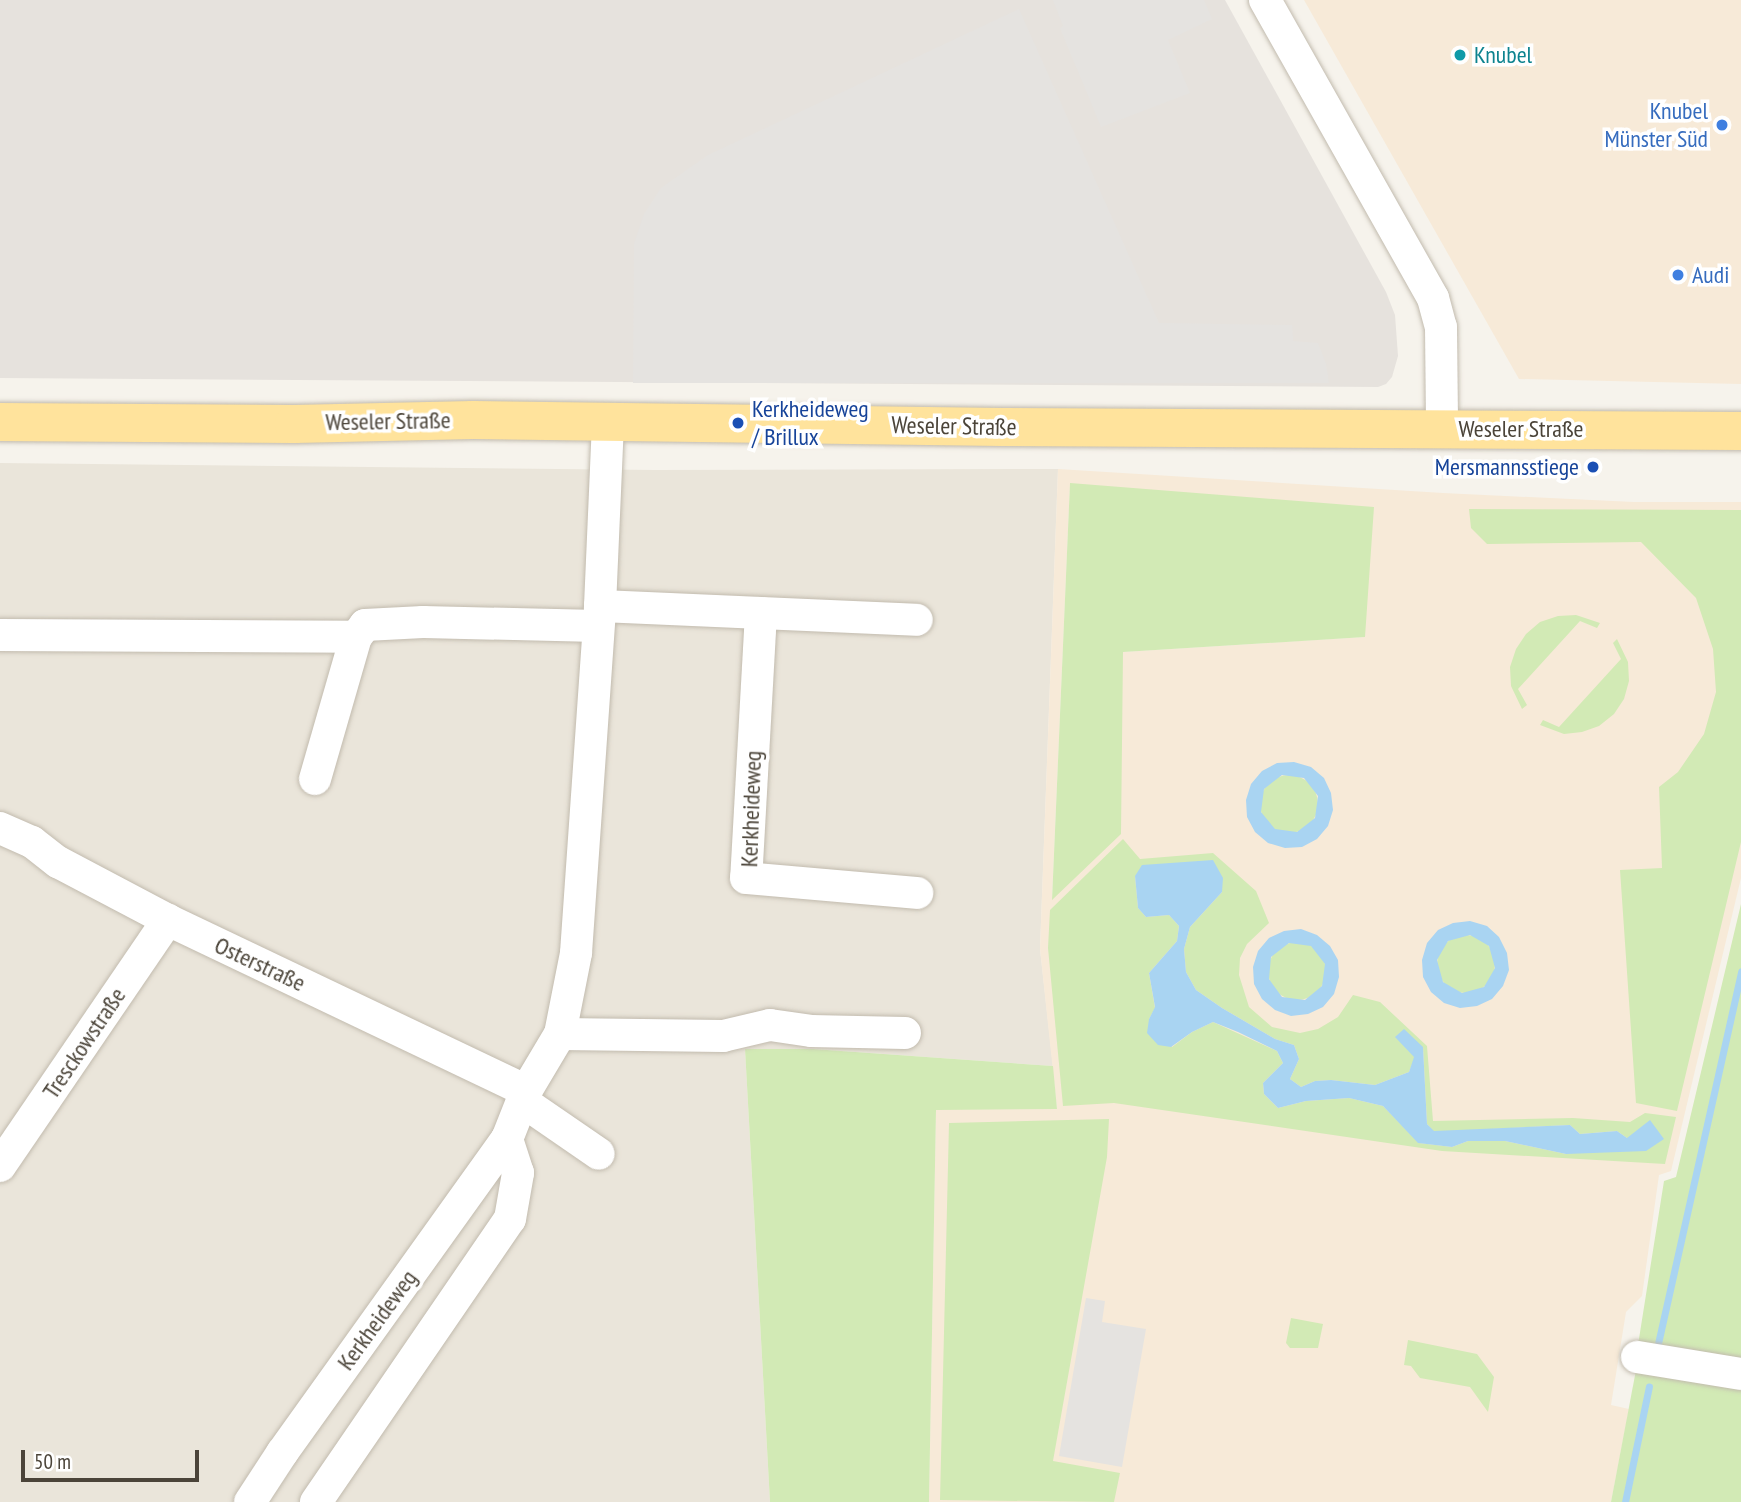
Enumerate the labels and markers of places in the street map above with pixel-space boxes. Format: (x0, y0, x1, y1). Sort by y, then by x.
place label: Knubel (1474, 41, 1532, 69)
marker: Knubel (1452, 47, 1468, 63)
place label: Knubel Münster Süd (1605, 97, 1708, 153)
marker: Knubel Münster Süd (1714, 117, 1730, 133)
place label: Audi (1692, 261, 1729, 289)
marker: Audi (1670, 267, 1686, 283)
place label: Kerkheideweg / Brillux (752, 395, 869, 451)
marker: Kerkheideweg / Brillux (730, 415, 746, 431)
place label: Mersmannsstiege (1435, 453, 1579, 481)
marker: Mersmannsstiege (1585, 459, 1601, 475)

